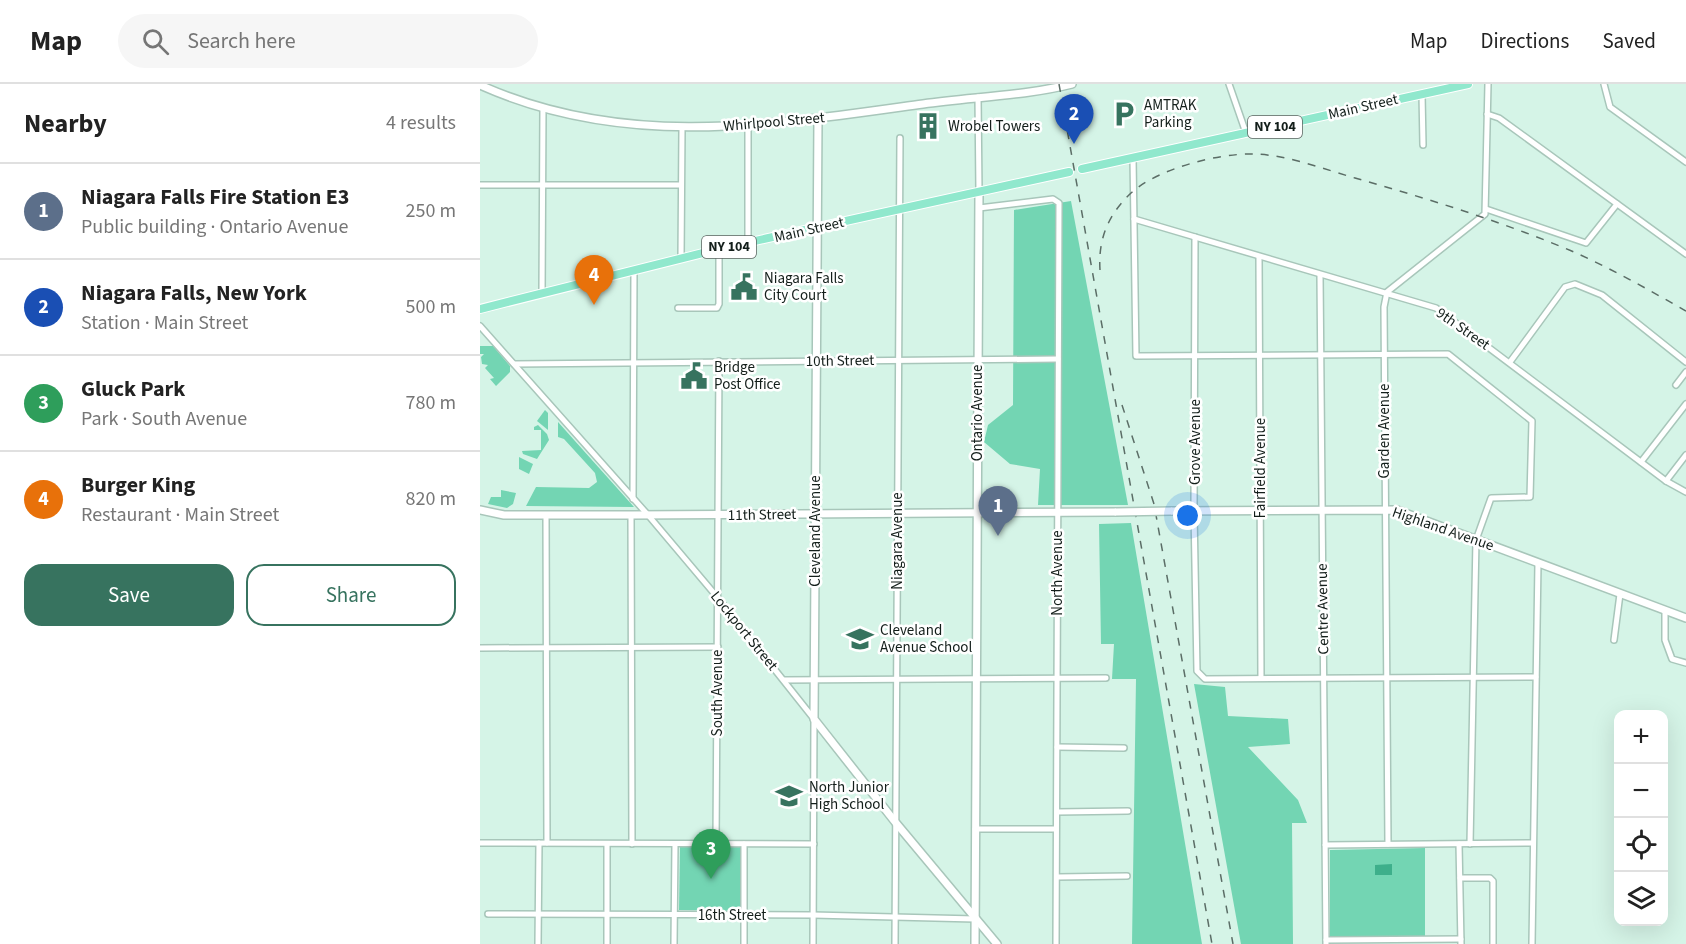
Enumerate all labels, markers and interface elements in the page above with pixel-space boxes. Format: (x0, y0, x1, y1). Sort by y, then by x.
search box (118, 14, 538, 68)
text: Map (30, 21, 82, 61)
icon: search (139, 25, 172, 58)
text: Search here (187, 25, 296, 57)
text: Map (1410, 26, 1448, 56)
text: Directions (1481, 26, 1569, 56)
text: Saved (1602, 26, 1656, 56)
street label: Main Street (1326, 89, 1400, 125)
pin: 2 (1054, 94, 1094, 144)
place label: AMTRAK Parking (1144, 95, 1197, 133)
parking icon: AMTRAK Parking (1109, 99, 1139, 129)
text: Nearby (24, 105, 107, 142)
street label: Whirlpool Street (722, 107, 826, 137)
text: 4 results (386, 109, 456, 137)
building icon: Wrobel Towers (913, 111, 943, 141)
place label: Wrobel Towers (948, 116, 1040, 137)
road number: NY 104 (1248, 116, 1302, 138)
text: Niagara Falls Fire Station E3 (81, 181, 349, 213)
text: 1 (38, 197, 49, 225)
text: 250 m (406, 197, 456, 225)
street label: Main Street (772, 212, 846, 248)
text: Public building · Ontario Avenue (81, 213, 348, 241)
road number: NY 104 (702, 236, 756, 258)
pin: 4 (574, 256, 614, 305)
place label: Niagara Falls City Court (764, 268, 844, 306)
public building icon: Niagara Falls City Court (729, 272, 759, 302)
text: Niagara Falls, New York (81, 277, 307, 309)
text: 2 (38, 293, 49, 321)
text: 500 m (406, 293, 456, 321)
street label: 9th Street (1432, 303, 1494, 355)
text: Station · Main Street (81, 309, 248, 337)
street label: 10th Street (805, 350, 875, 372)
place label: Bridge Post Office (714, 357, 781, 395)
public building icon: Bridge Post Office (679, 361, 709, 391)
street label: Ontario Avenue (967, 365, 988, 461)
text: Gluck Park (81, 373, 185, 405)
street label: Garden Avenue (1374, 383, 1395, 479)
text: 3 (38, 389, 49, 417)
text: 780 m (406, 389, 456, 417)
street label: Grove Avenue (1185, 399, 1206, 485)
text: Park · South Avenue (81, 405, 247, 433)
street label: Fairfield Avenue (1250, 418, 1271, 518)
text: Burger King (81, 469, 195, 501)
street label: Cleveland Avenue (805, 475, 826, 587)
text: 4 (38, 485, 49, 513)
text: 820 m (406, 485, 456, 513)
pin: 1 (978, 486, 1018, 536)
street label: Niagara Avenue (887, 492, 908, 590)
text: Restaurant · Main Street (81, 501, 279, 529)
your location (1173, 501, 1202, 530)
street label: Highland Avenue (1389, 502, 1497, 556)
street label: 11th Street (727, 504, 797, 526)
street label: North Avenue (1047, 530, 1068, 616)
street label: Centre Avenue (1312, 563, 1334, 655)
button: Save (24, 564, 234, 626)
button: Share (246, 564, 456, 626)
street label: Lockport Street (705, 587, 783, 675)
place label: Cleveland Avenue School (880, 620, 973, 658)
school or university icon: Cleveland Avenue School (845, 624, 875, 654)
street label: South Avenue (707, 650, 728, 736)
map controls (1614, 710, 1668, 926)
button: + (1614, 710, 1668, 764)
button: − (1614, 764, 1668, 818)
place label: North Junior High School (809, 777, 890, 815)
school or university icon: North Junior High School (774, 781, 804, 811)
button: locate (1614, 818, 1668, 872)
pin: 3 (692, 830, 730, 879)
button: layers (1614, 872, 1668, 926)
street label: 16th Street (698, 905, 766, 926)

